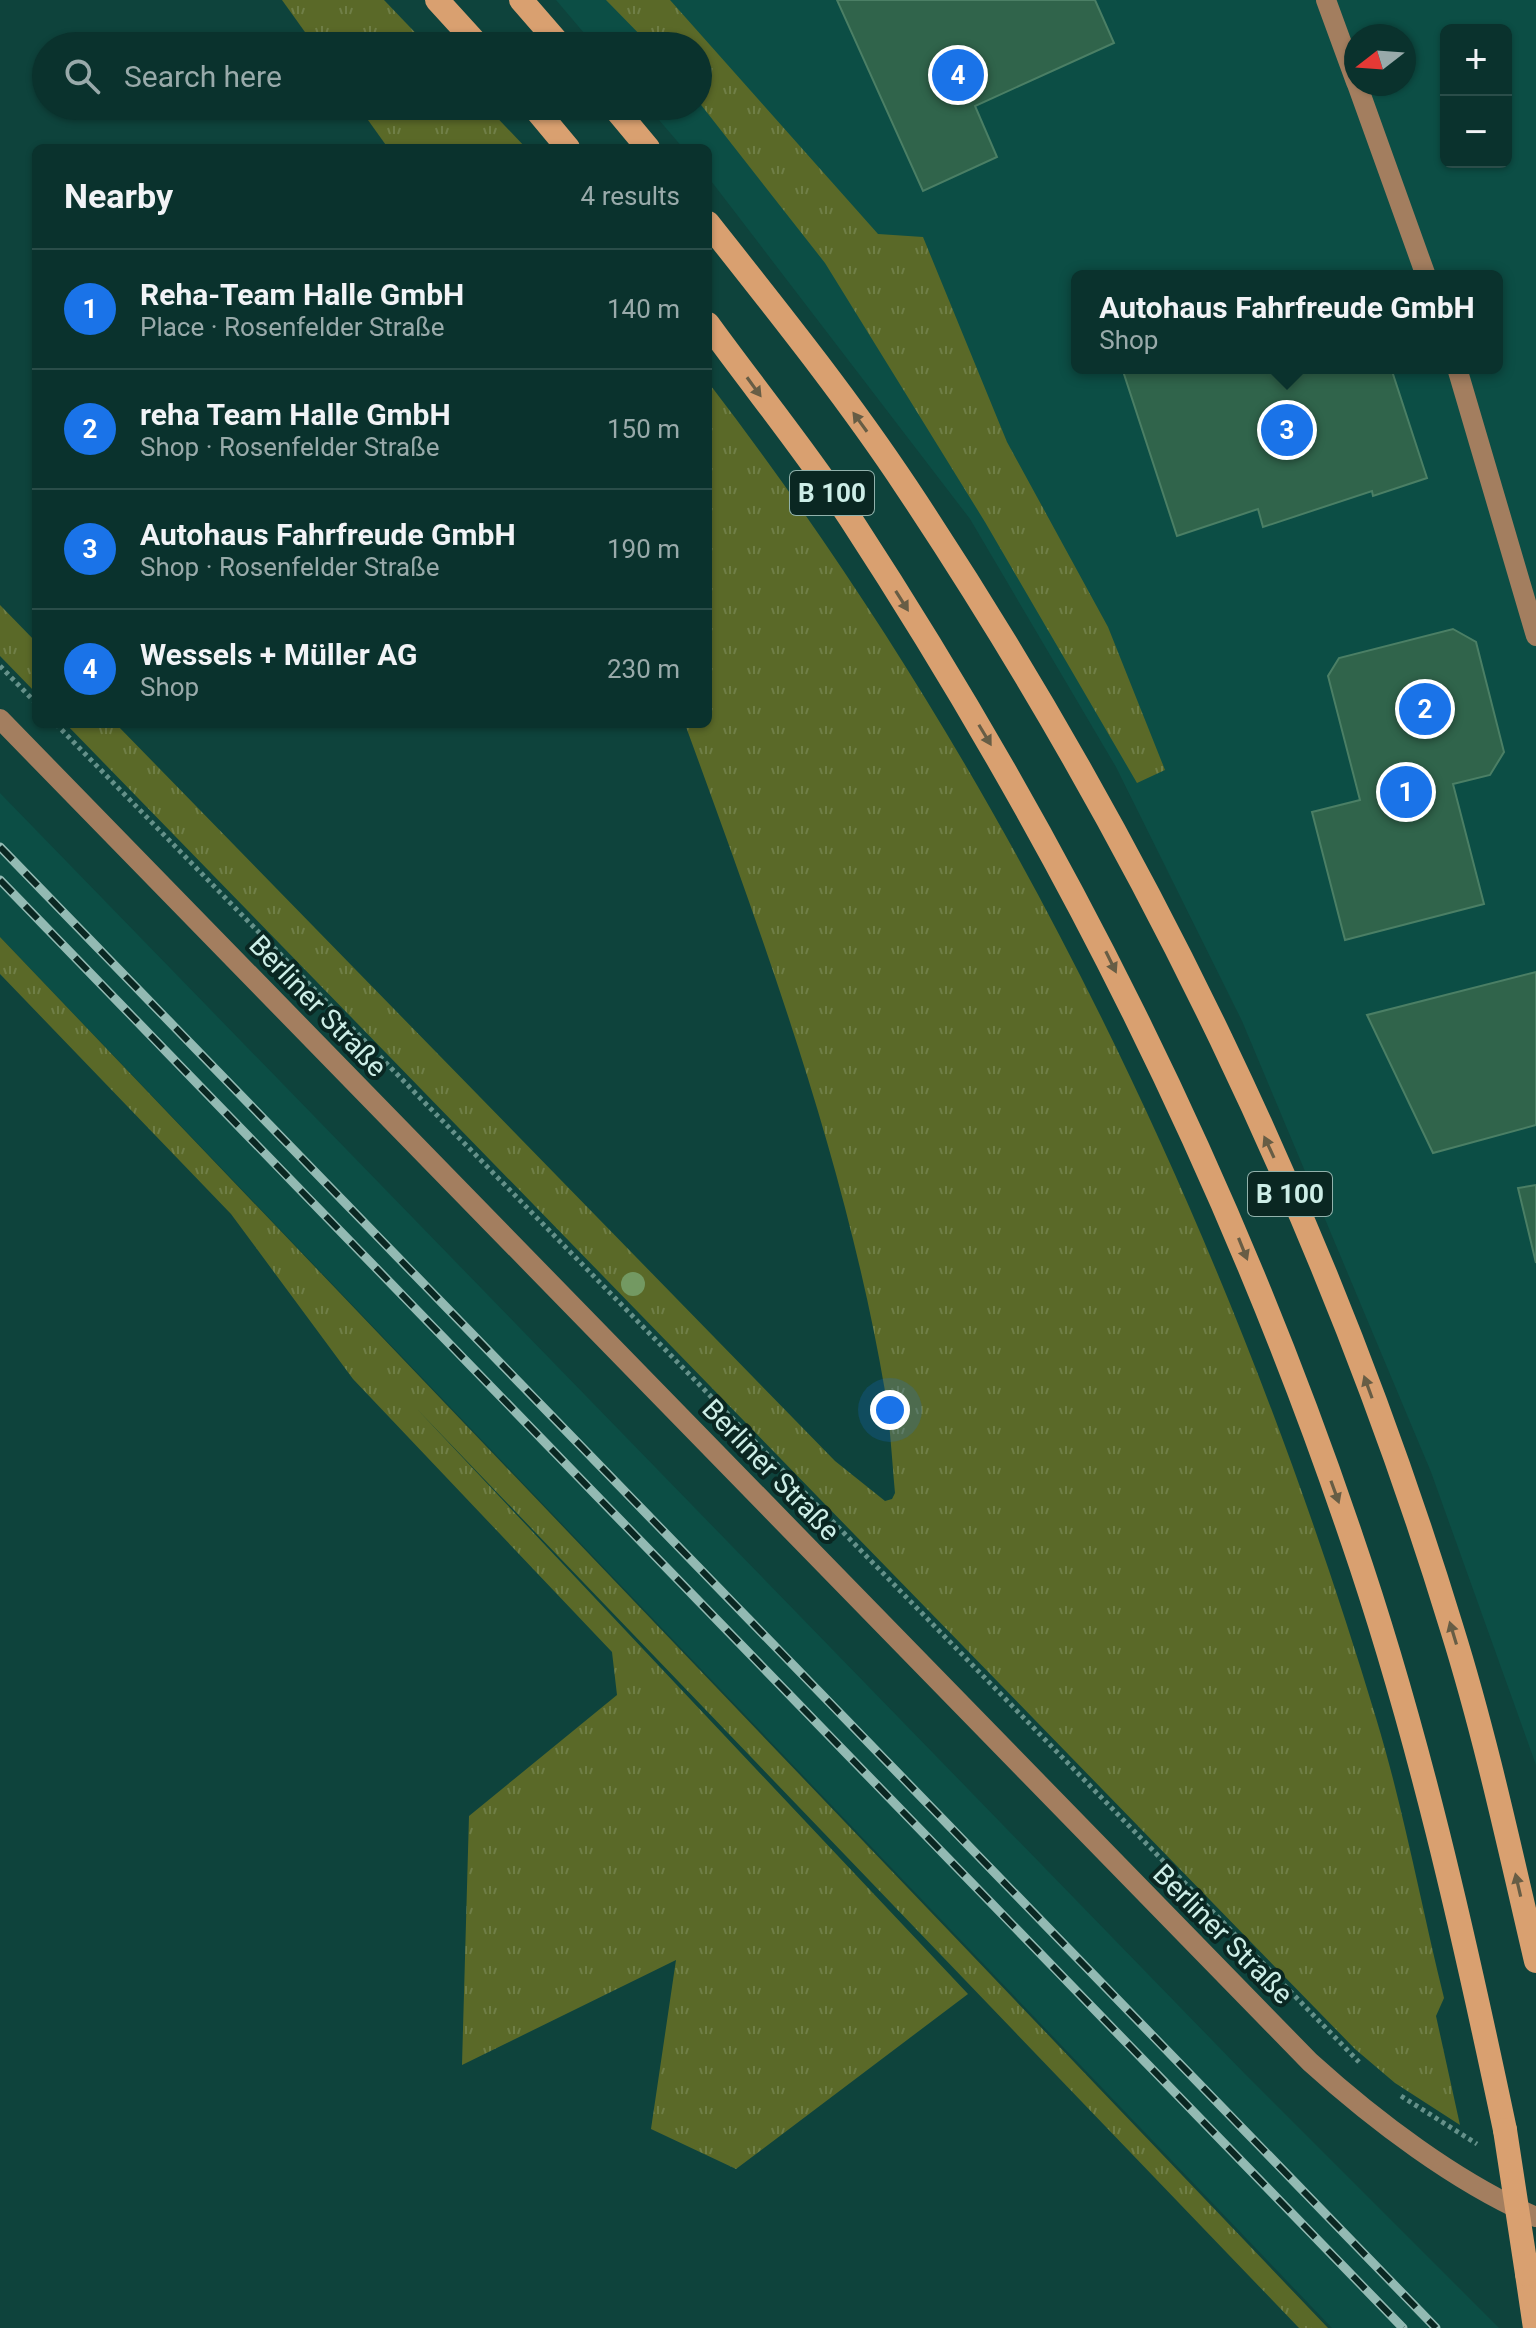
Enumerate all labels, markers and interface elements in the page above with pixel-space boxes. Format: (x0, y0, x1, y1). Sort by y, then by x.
north arrow (1344, 24, 1416, 96)
map controls (1440, 24, 1512, 168)
button: + (1440, 24, 1512, 96)
search box (32, 32, 712, 120)
pin: 4 (932, 45, 984, 105)
icon: search (60, 54, 104, 98)
text: Search here (124, 59, 282, 94)
button: − (1440, 96, 1512, 168)
text: Nearby (64, 176, 173, 216)
text: 4 results (581, 181, 680, 211)
popup (1071, 270, 1503, 374)
text: Reha-Team Halle GmbH (140, 277, 464, 312)
text: Autohaus Fahrfreude GmbH (1099, 290, 1475, 325)
text: 1 (83, 294, 97, 324)
text: 140 m (607, 294, 680, 324)
text: Place · Rosenfelder Straße (140, 312, 445, 342)
text: Shop (1099, 325, 1158, 355)
one-way arrow (746, 377, 762, 397)
text: reha Team Halle GmbH (140, 397, 451, 432)
pin: 3 (1261, 400, 1313, 460)
one-way arrow (853, 412, 868, 433)
text: 2 (83, 414, 97, 444)
text: 150 m (607, 414, 680, 444)
text: Shop · Rosenfelder Straße (140, 432, 439, 462)
road number: B 100 (790, 471, 874, 515)
text: Autohaus Fahrfreude GmbH (140, 517, 516, 552)
text: 3 (83, 534, 97, 564)
text: 190 m (607, 534, 680, 564)
text: Shop · Rosenfelder Straße (140, 552, 439, 582)
one-way arrow (895, 590, 909, 612)
text: Wessels + Müller AG (140, 637, 418, 672)
text: 4 (83, 654, 97, 684)
text: 230 m (607, 654, 680, 684)
text: Shop (140, 672, 199, 702)
pin: 2 (1399, 679, 1451, 739)
one-way arrow (977, 724, 991, 746)
pin: 1 (1380, 762, 1432, 822)
street label: Berliner Straße (242, 928, 394, 1084)
one-way arrow (1104, 950, 1118, 974)
one-way arrow (1262, 1135, 1276, 1159)
road number: B 100 (1248, 1172, 1332, 1216)
one-way arrow (1237, 1237, 1250, 1261)
one-way arrow (1361, 1375, 1374, 1399)
your location (870, 1390, 910, 1430)
street label: Berliner Straße (695, 1392, 847, 1548)
one-way arrow (1330, 1480, 1342, 1504)
one-way arrow (1446, 1621, 1459, 1645)
street label: Berliner Straße (1146, 1857, 1300, 2011)
one-way arrow (1511, 1872, 1524, 1897)

